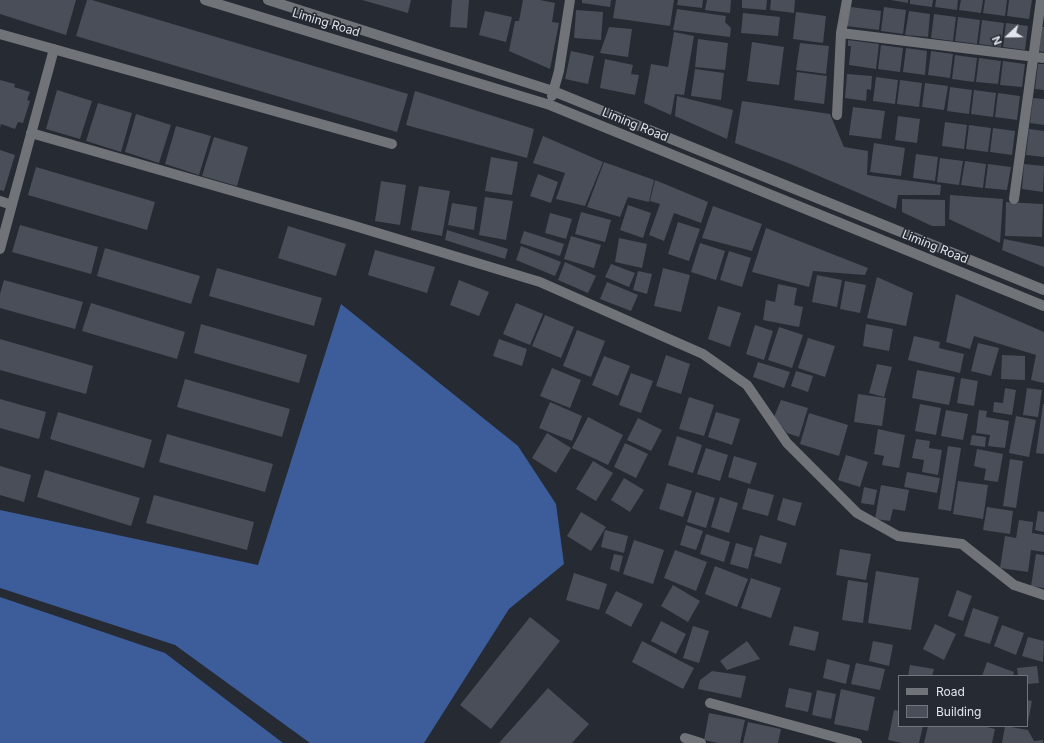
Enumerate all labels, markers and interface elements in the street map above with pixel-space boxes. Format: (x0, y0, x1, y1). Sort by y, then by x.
street label: Liming Road (290, 6, 362, 40)
north arrow (988, 16, 1028, 56)
text: N (989, 34, 1005, 47)
street label: Liming Road (600, 105, 670, 145)
street label: Liming Road (900, 227, 970, 267)
legend (898, 675, 1028, 727)
text: Road (936, 684, 965, 699)
text: Building (936, 704, 981, 719)

